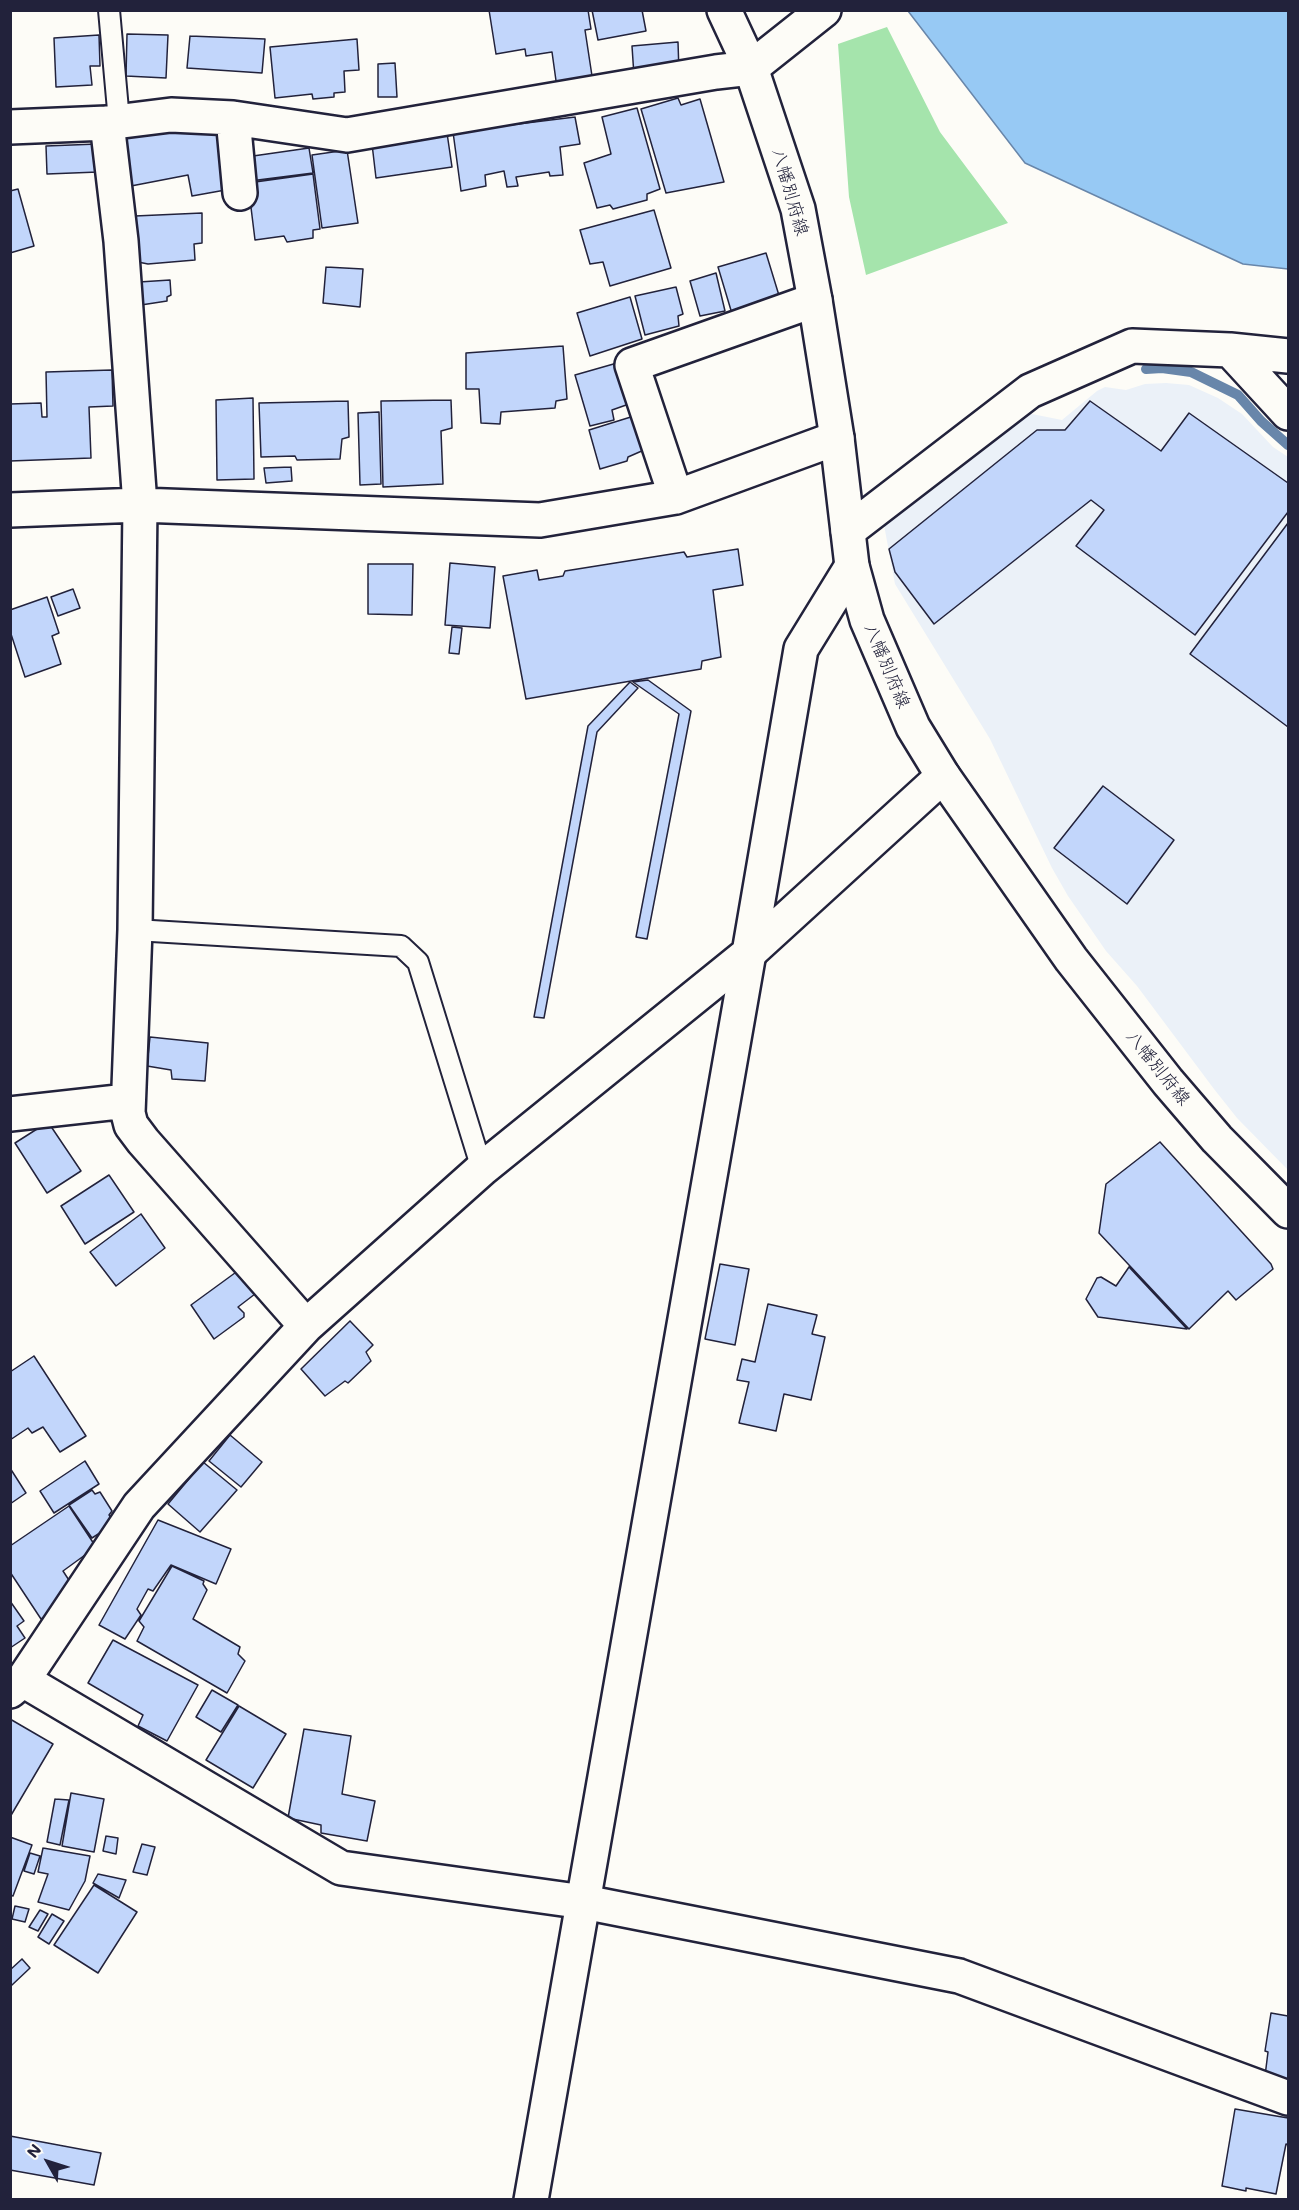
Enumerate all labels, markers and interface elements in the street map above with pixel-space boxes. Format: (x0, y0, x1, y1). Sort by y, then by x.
street label: 八幡別府線 (767, 146, 813, 238)
street label: 八幡別府線 (859, 620, 915, 712)
street label: 八幡別府線 (1121, 1026, 1195, 1110)
north arrow (18, 2132, 78, 2192)
text: N (22, 2139, 46, 2162)

